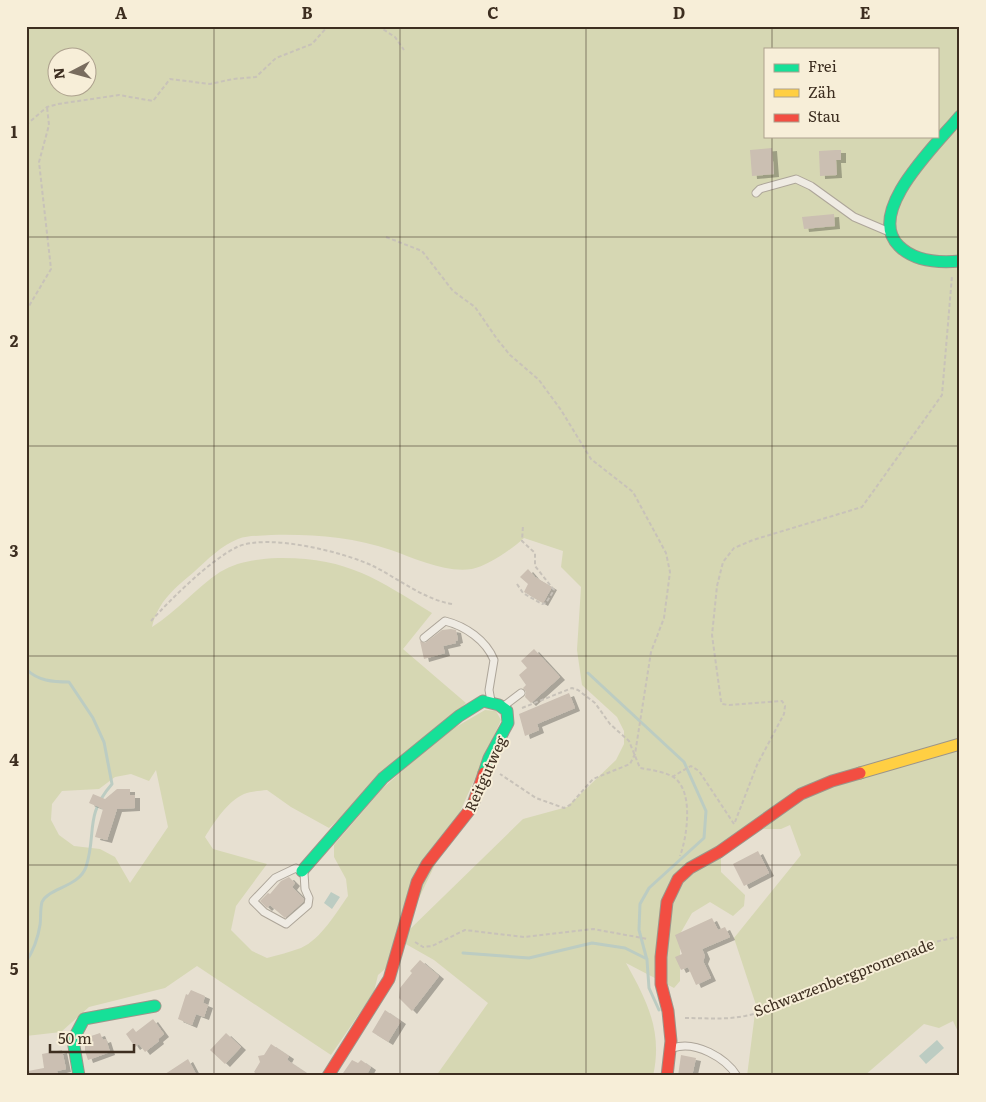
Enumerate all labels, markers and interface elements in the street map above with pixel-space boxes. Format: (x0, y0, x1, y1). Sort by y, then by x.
text: A (115, 0, 127, 24)
text: B (301, 0, 313, 24)
text: C (487, 0, 499, 24)
text: D (673, 0, 685, 24)
text: E (860, 0, 871, 24)
north arrow (48, 48, 98, 98)
legend (764, 48, 938, 138)
text: Frei (808, 54, 837, 77)
text: N (47, 66, 69, 80)
text: Zäh (808, 80, 836, 103)
text: Stau (808, 104, 840, 127)
text: 1 (11, 119, 18, 143)
text: 2 (10, 328, 19, 352)
text: 3 (10, 538, 19, 562)
street label: Reitgutweg (458, 731, 512, 815)
text: 4 (9, 747, 19, 771)
street label: Schwarzenbergpromenade (750, 931, 937, 1022)
text: 5 (10, 956, 19, 980)
scale bar (50, 1022, 134, 1054)
text: 50 m (58, 1026, 92, 1049)

